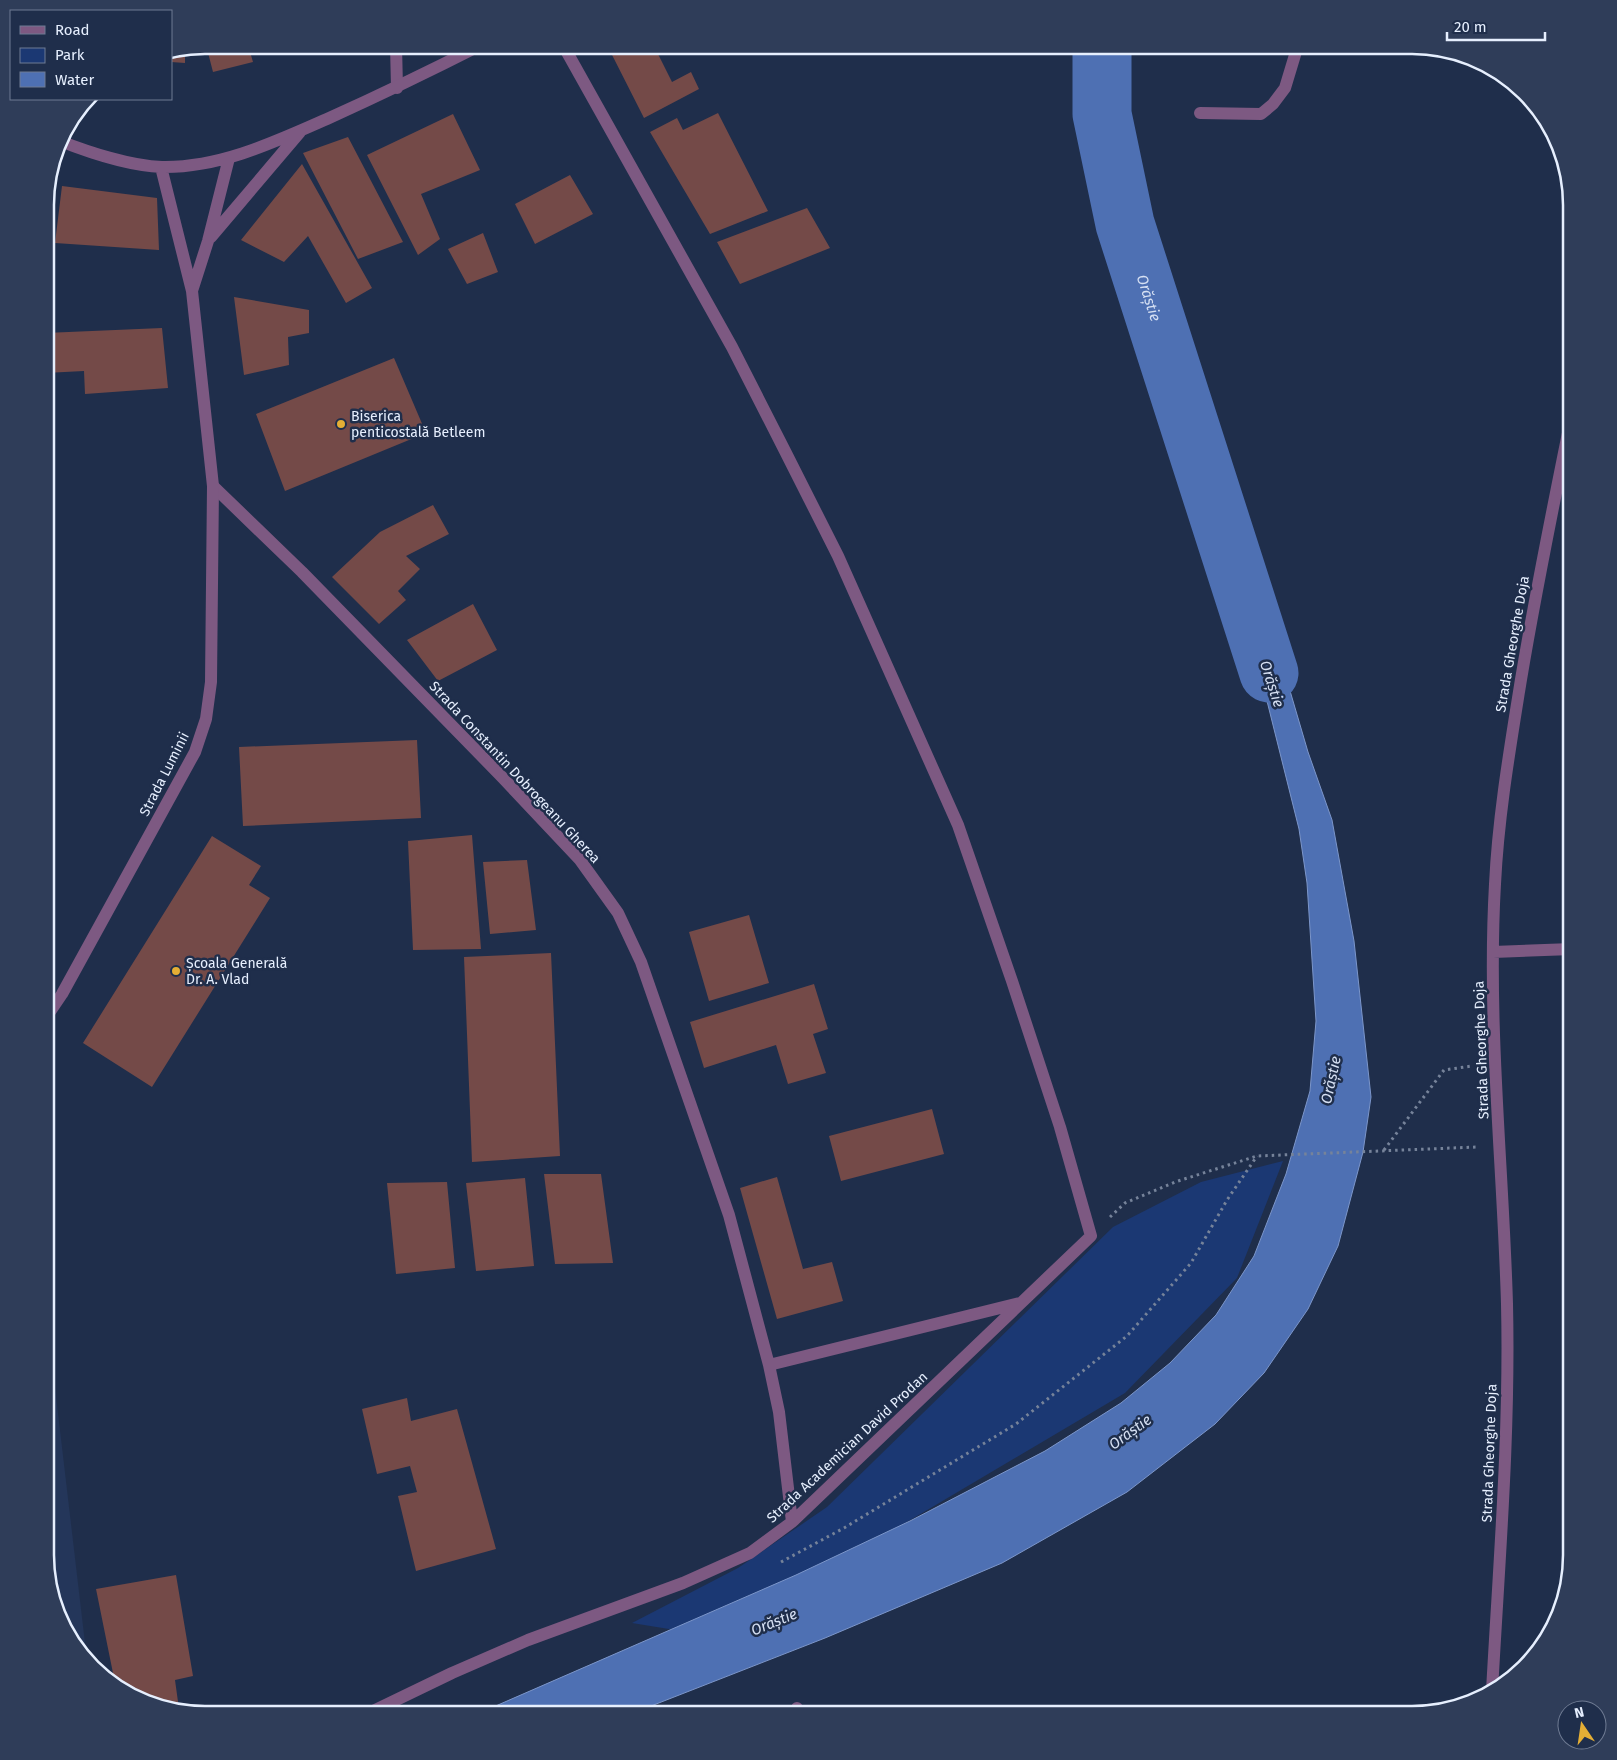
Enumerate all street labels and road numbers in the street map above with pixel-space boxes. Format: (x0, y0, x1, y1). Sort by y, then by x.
street label: Strada Gheorghe Doja (1492, 574, 1533, 714)
street label: Strada Constantin Dobrogeanu Gherea (426, 678, 604, 867)
street label: Strada Luminii (136, 729, 193, 819)
street label: Strada Gheorghe Doja (1471, 980, 1492, 1119)
street label: Strada Academician David Prodan (763, 1368, 931, 1526)
street label: Strada Gheorghe Doja (1479, 1384, 1500, 1523)

